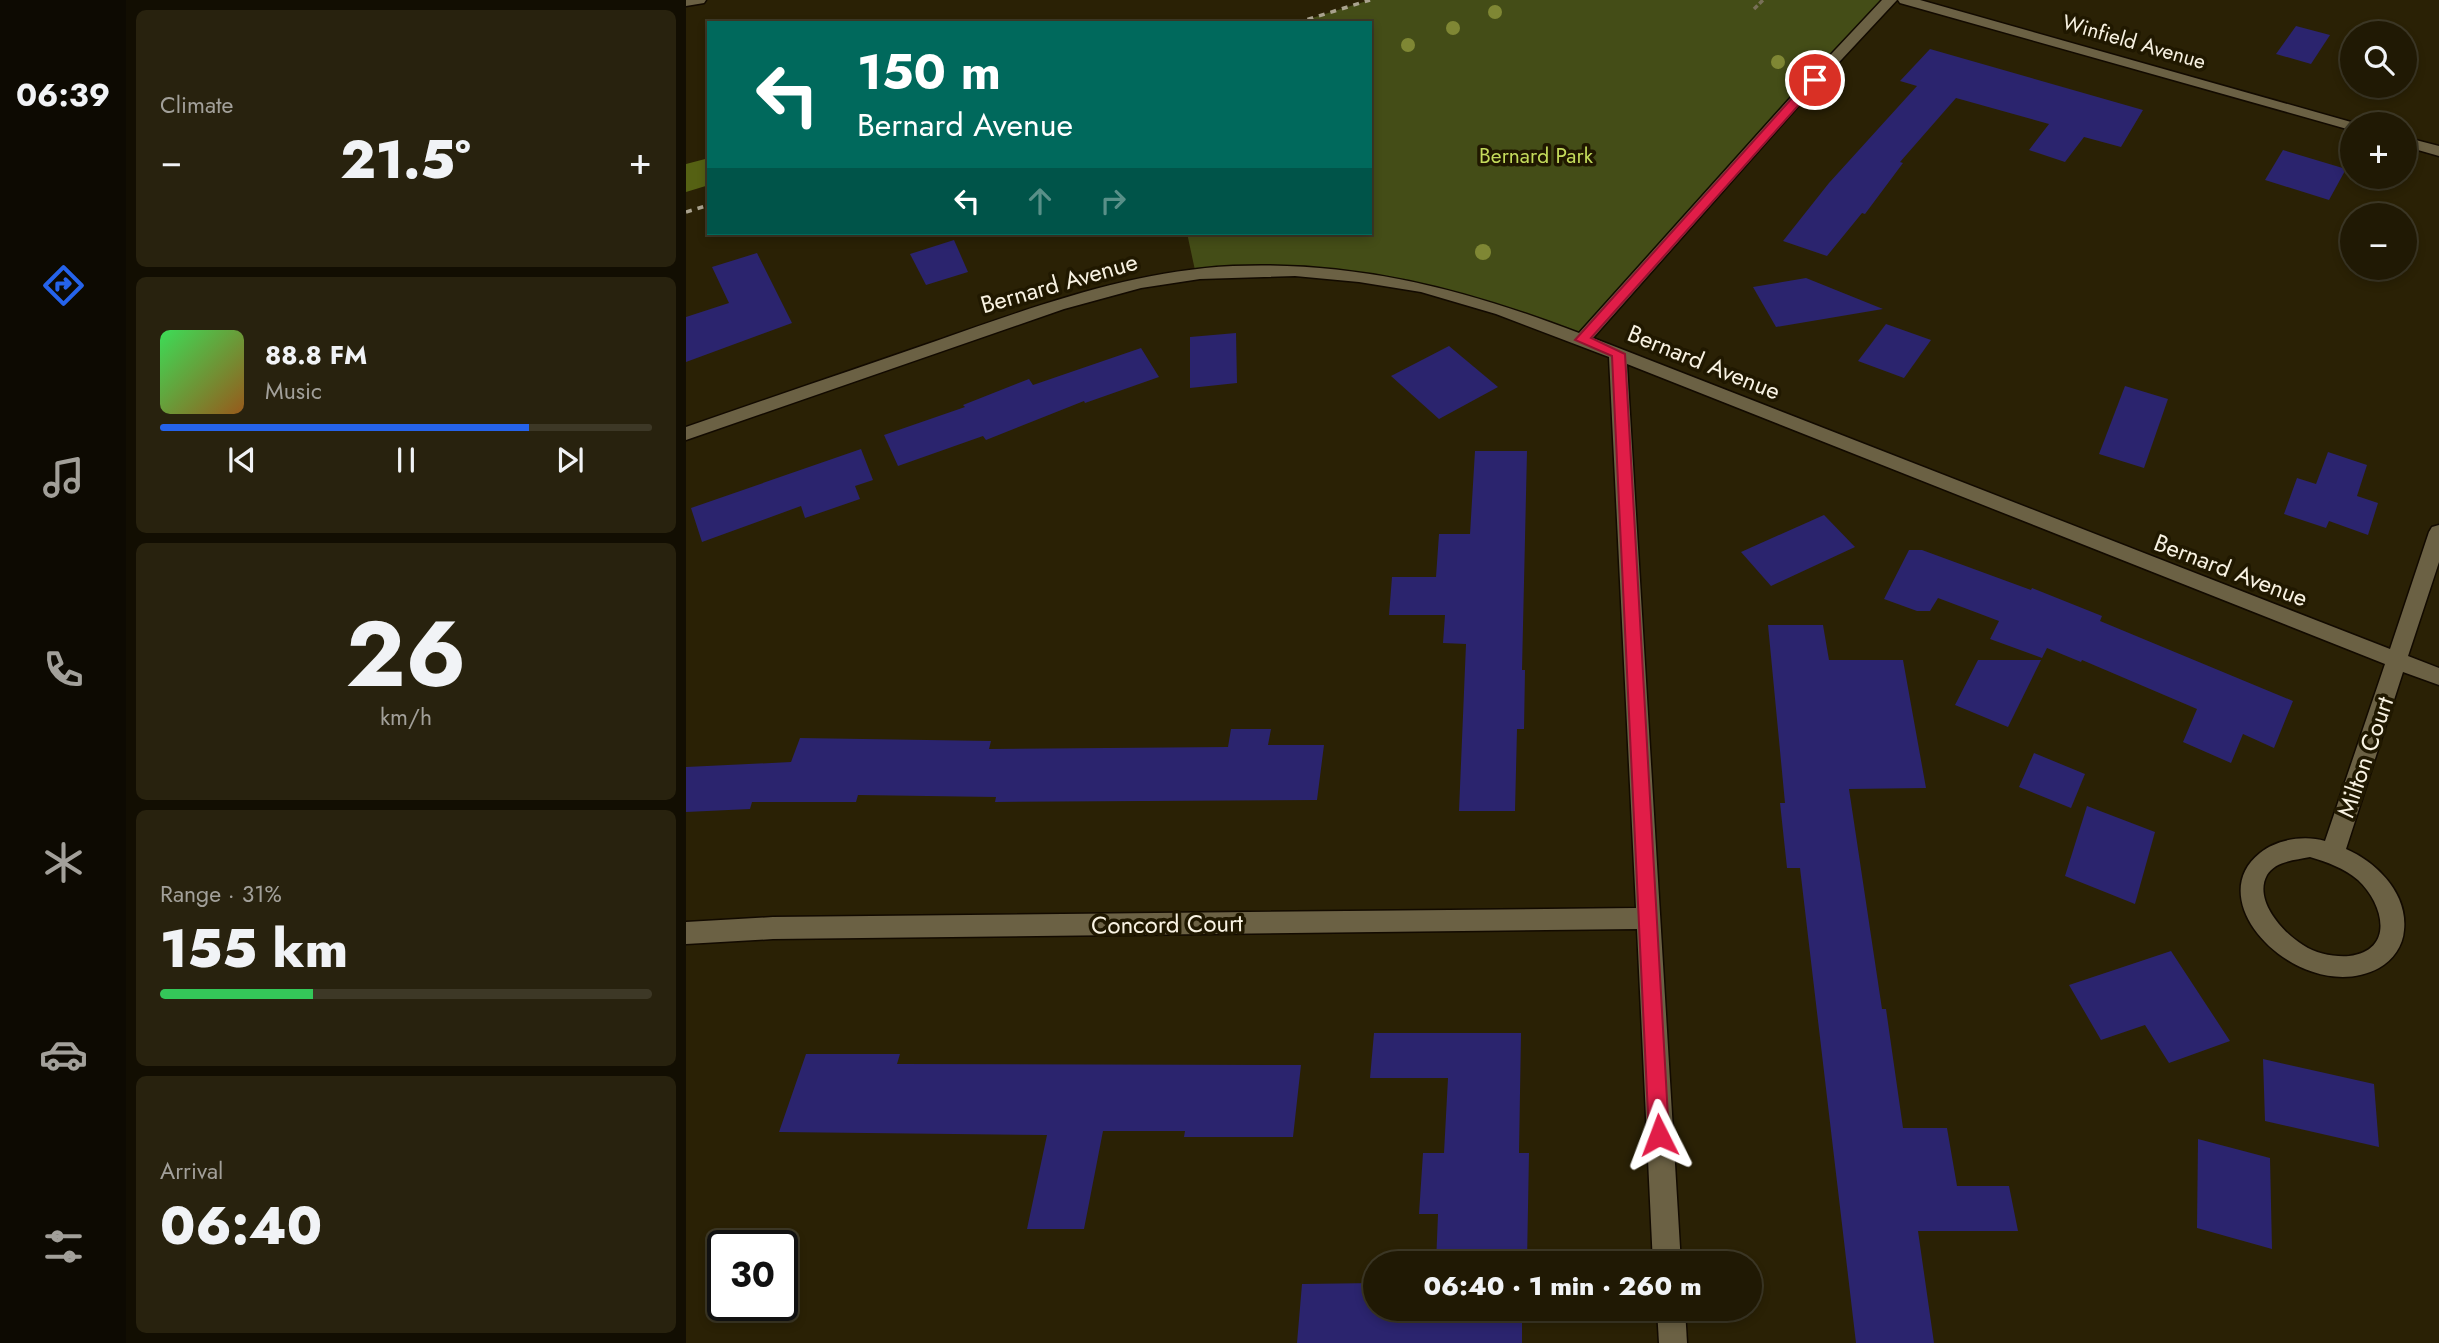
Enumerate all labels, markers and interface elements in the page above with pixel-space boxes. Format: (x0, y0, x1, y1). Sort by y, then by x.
street label: Winfield Avenue (2059, 7, 2209, 77)
map controls (2340, 21, 2417, 280)
button: search (2340, 21, 2417, 98)
text: 150 m (857, 37, 1001, 107)
icon: left (742, 49, 833, 140)
pin (1785, 50, 1845, 110)
icon: arrive (1796, 61, 1834, 99)
text: 06:39 (16, 72, 110, 118)
text: Climate (160, 88, 233, 122)
text: Bernard Avenue (857, 102, 1073, 148)
button: + (2340, 112, 2417, 189)
text: 21.5° (340, 122, 471, 198)
text: − (160, 133, 182, 188)
text: + (629, 133, 652, 188)
park label: Bernard Park (1479, 141, 1594, 171)
icon: left (948, 182, 986, 220)
icon: ahead (1021, 182, 1059, 220)
icon: right (1094, 182, 1132, 220)
button: − (2340, 203, 2417, 280)
street label: Bernard Avenue (976, 244, 1142, 322)
icon: directions (39, 261, 88, 310)
street label: Bernard Avenue (1622, 315, 1786, 409)
text: 88.8 FM (265, 336, 367, 374)
text: Music (265, 374, 322, 408)
icon: previous (223, 441, 261, 479)
icon: pause (387, 441, 425, 479)
icon: next (551, 441, 589, 479)
icon: music (39, 453, 88, 502)
street label: Bernard Avenue (2149, 525, 2313, 615)
text: 26 (346, 589, 466, 720)
icon: phone (39, 645, 88, 694)
street label: Milton Court (2328, 692, 2402, 822)
text: km/h (380, 700, 432, 734)
icon: climate (39, 838, 88, 887)
text: Range · 31% (160, 877, 282, 911)
street label: Concord Court (1091, 905, 1244, 943)
text: 155 km (160, 911, 348, 987)
icon: car (39, 1030, 88, 1079)
position arrow (1622, 1098, 1696, 1172)
text: Arrival (160, 1154, 223, 1188)
text: 06:40 (160, 1188, 322, 1264)
icon: filters (39, 1222, 88, 1271)
speed limit sign: 30 (707, 1230, 798, 1321)
text: 06:40 · 1 min · 260 m (1423, 1267, 1702, 1305)

